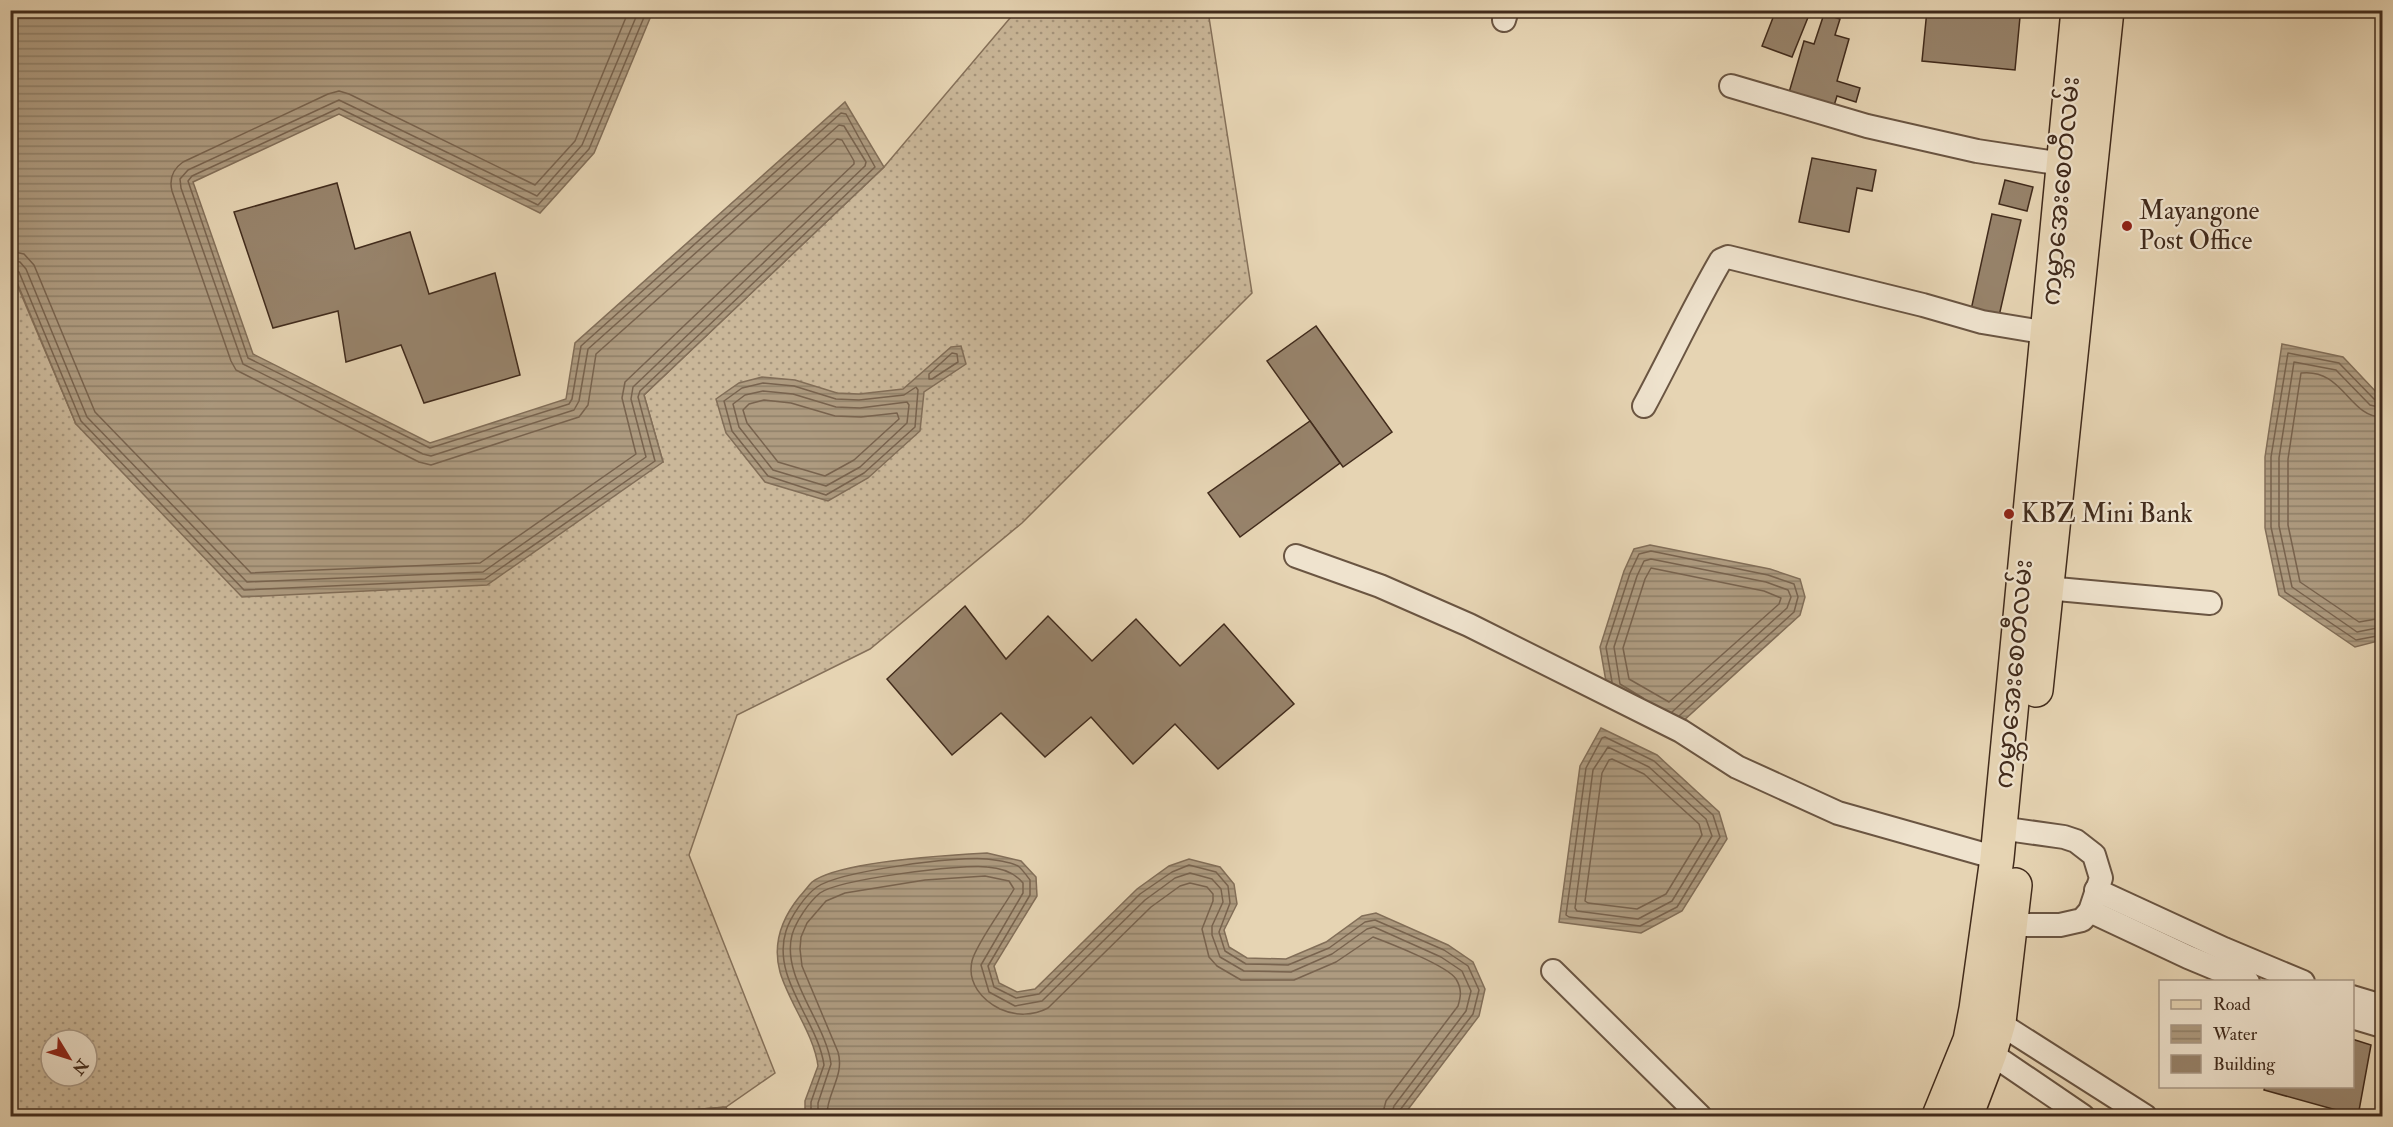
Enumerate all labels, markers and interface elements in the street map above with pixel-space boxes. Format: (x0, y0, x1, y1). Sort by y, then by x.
street label: ကမ္ဘာအေးစေတီလမ်း (2033, 75, 2091, 307)
place label: Mayangone Post Office (2139, 195, 2260, 257)
marker: Mayangone Post Office (2120, 219, 2134, 233)
place label: KBZ Mini Bank (2021, 498, 2193, 530)
marker: KBZ Mini Bank (2002, 507, 2016, 521)
street label: ကမ္ဘာအေးစေတီလမ်း (1986, 558, 2044, 790)
legend (2159, 980, 2354, 1088)
text: Road (2213, 993, 2251, 1016)
text: Water (2212, 1023, 2257, 1046)
north arrow (39, 1028, 99, 1088)
text: Building (2213, 1053, 2276, 1076)
text: N (67, 1054, 93, 1079)

